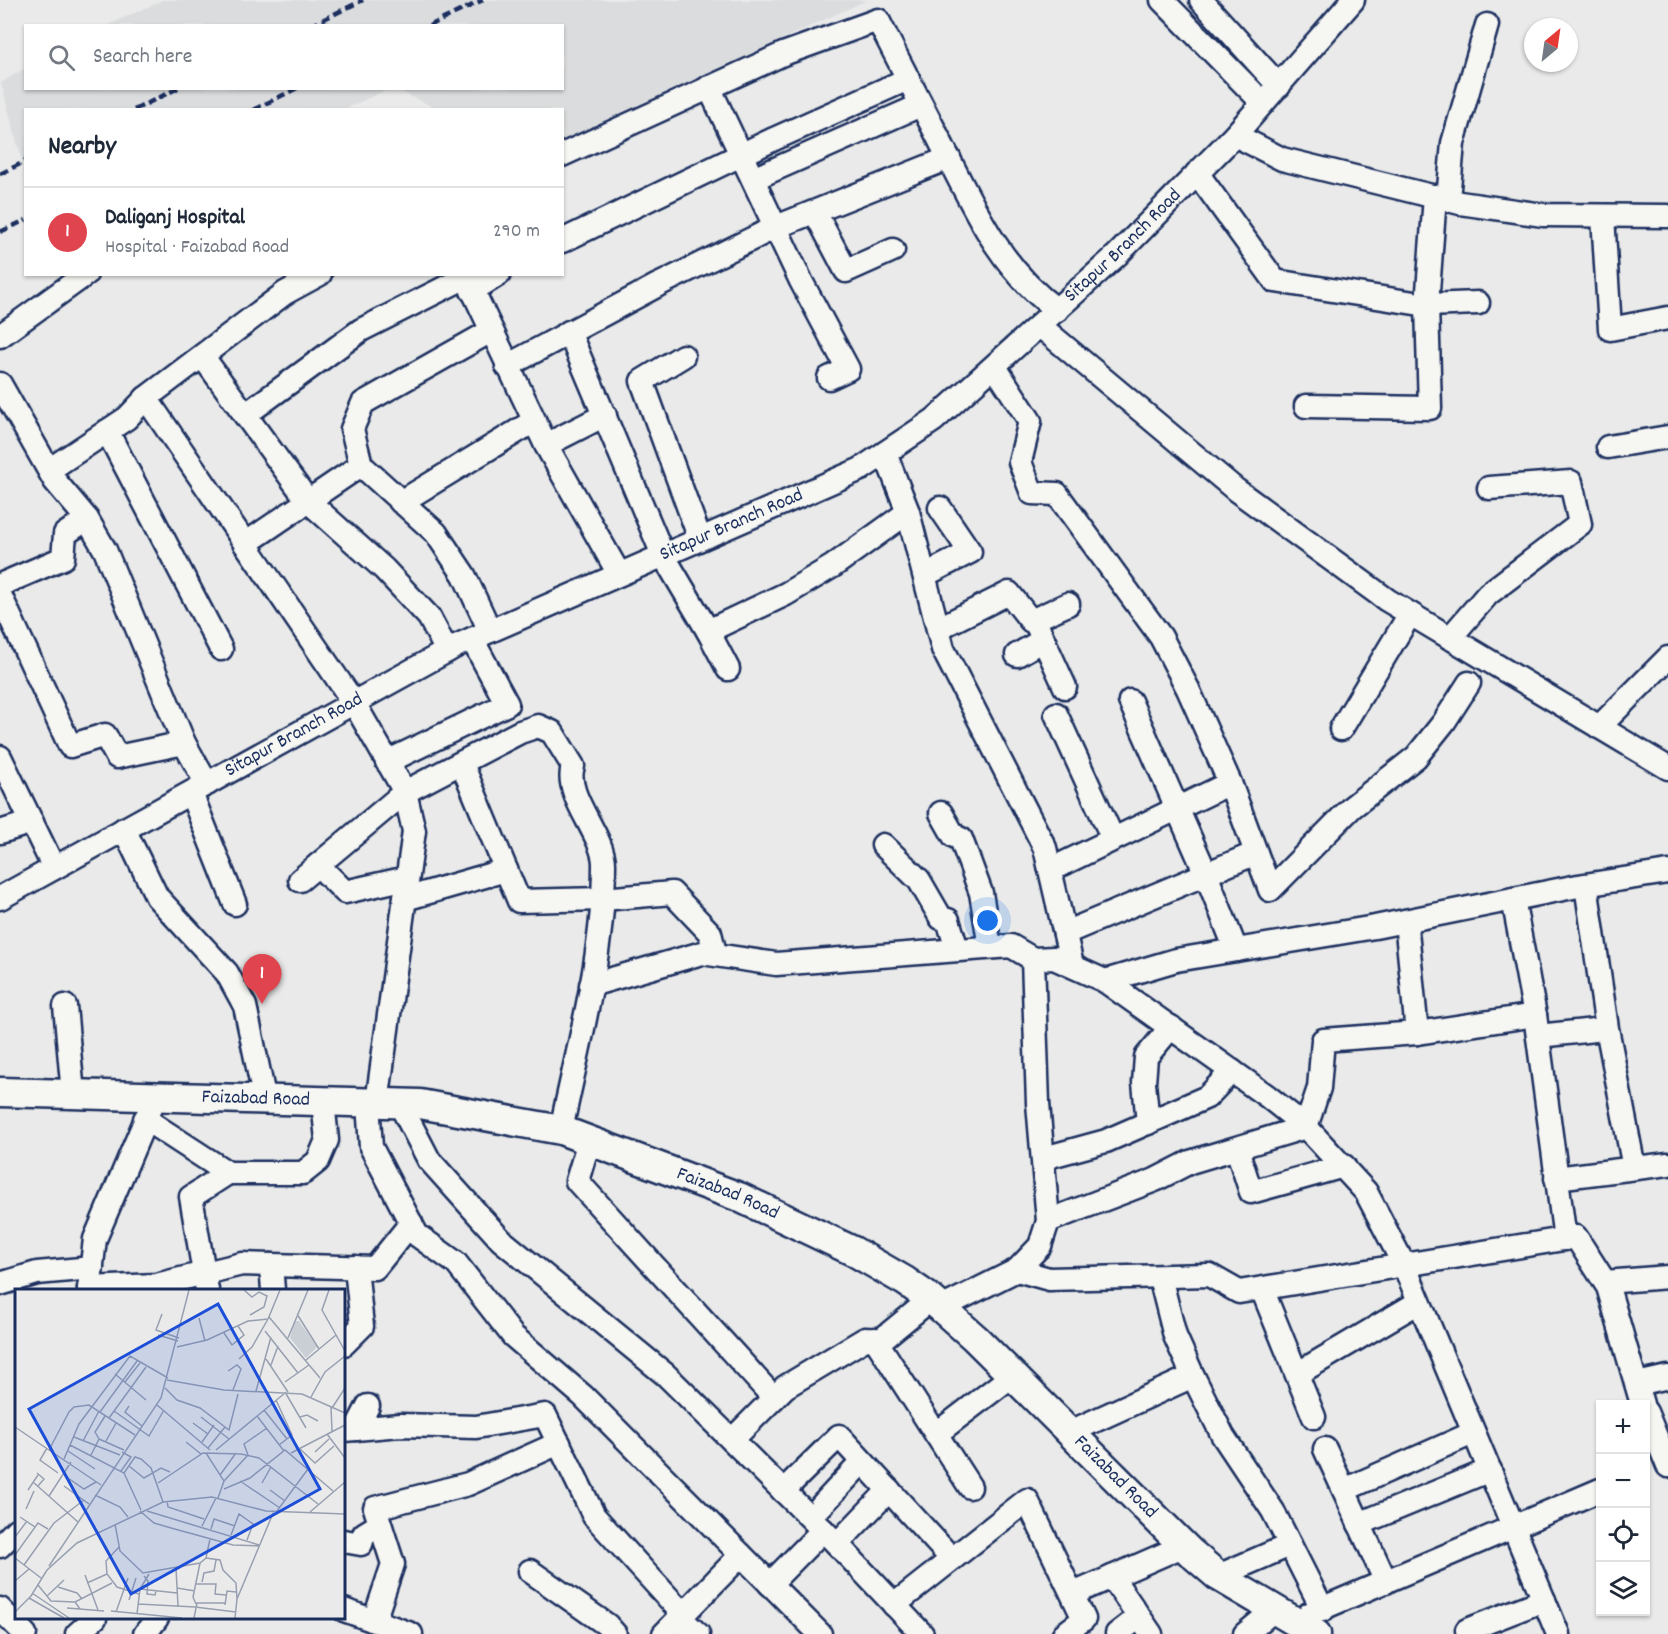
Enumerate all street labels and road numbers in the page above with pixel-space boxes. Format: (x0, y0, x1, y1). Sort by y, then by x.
street label: Sitapur Branch Road (1058, 183, 1188, 310)
street label: Sitapur Branch Road (656, 482, 808, 569)
street label: Sitapur Branch Road (220, 686, 368, 785)
street label: Faizabad Road (201, 1084, 311, 1115)
street label: Faizabad Road (672, 1161, 783, 1228)
street label: Faizabad Road (1067, 1429, 1163, 1526)

